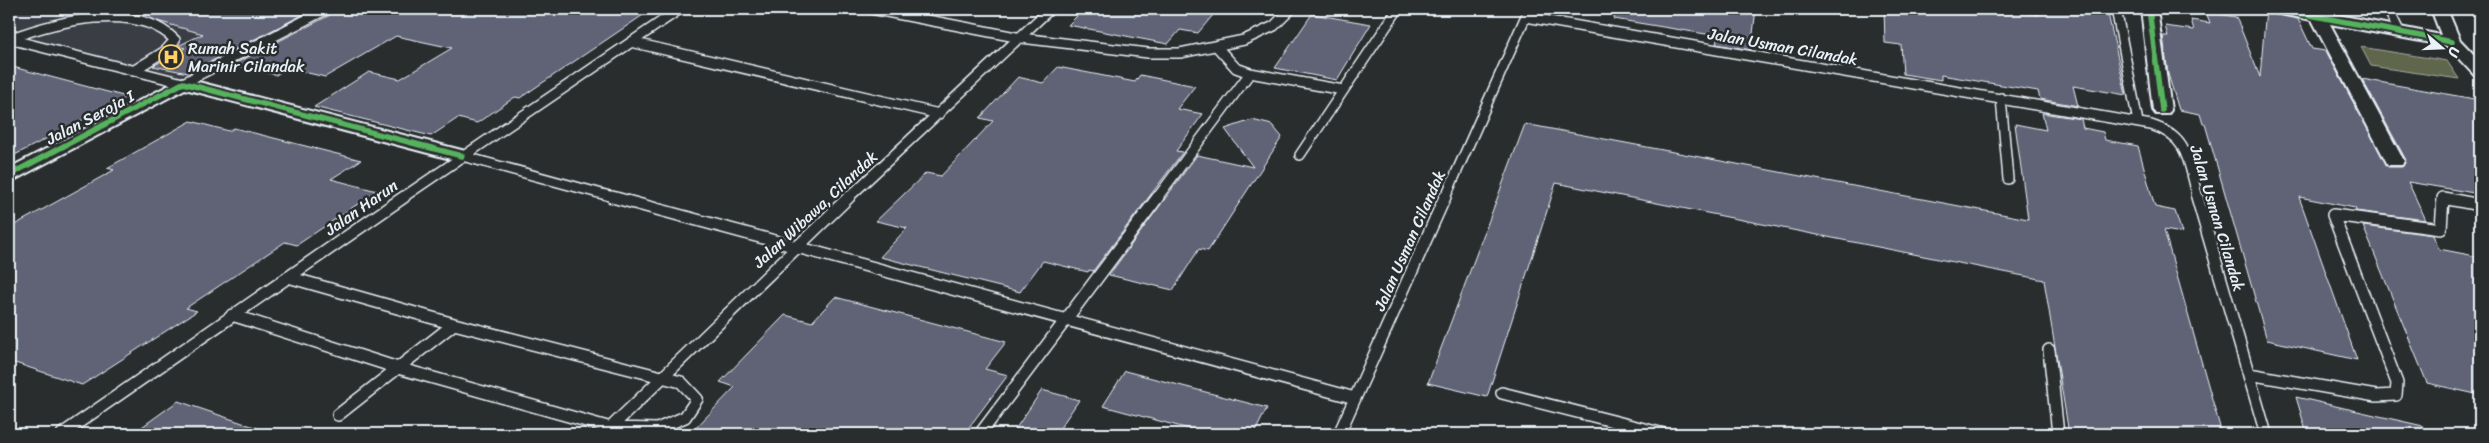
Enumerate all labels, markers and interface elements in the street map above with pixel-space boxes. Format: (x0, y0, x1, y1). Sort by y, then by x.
street label: Jalan Usman Cilandak (1705, 19, 1860, 74)
north arrow (2416, 22, 2466, 72)
place label: Rumah Sakit Marinir Cilandak (188, 34, 305, 81)
hospital icon: Rumah Sakit Marinir Cilandak (158, 44, 184, 70)
text: U (2440, 44, 2467, 61)
street label: Jalan Seroja I (40, 81, 141, 154)
street label: Jalan Usman Cilandak (2181, 140, 2254, 295)
street label: Jalan Wibawa, Cilandak (745, 143, 885, 276)
street label: Jalan Usman Cilandak (1365, 165, 1454, 316)
street label: Jalan Harun (318, 171, 404, 244)

